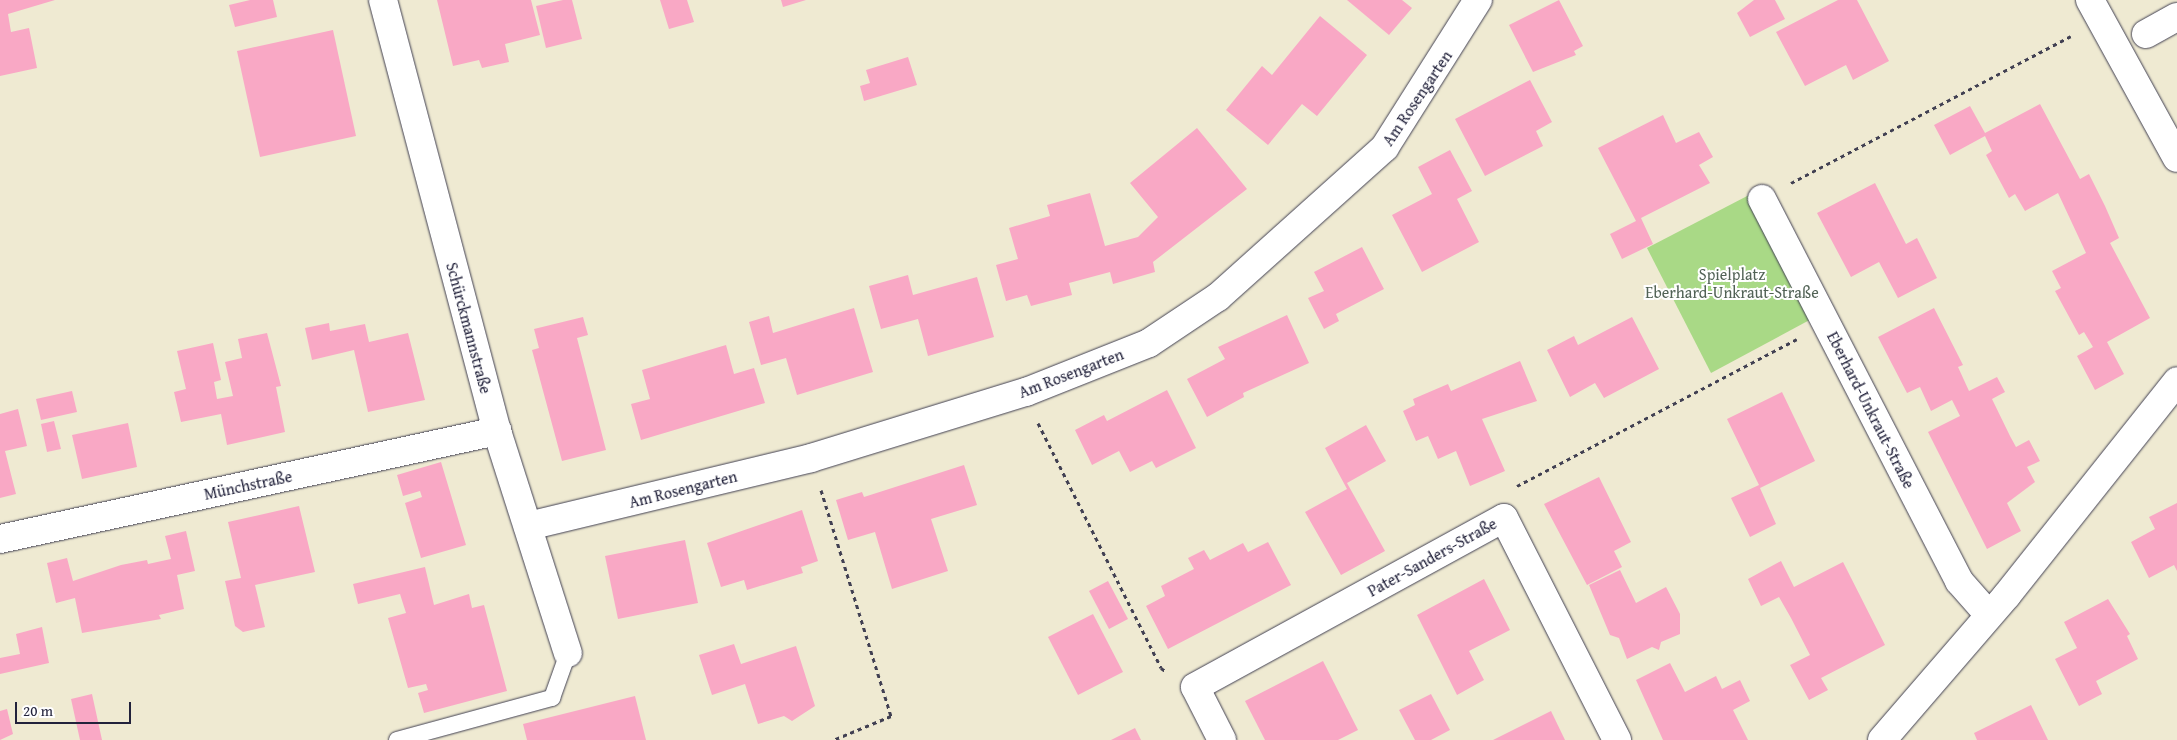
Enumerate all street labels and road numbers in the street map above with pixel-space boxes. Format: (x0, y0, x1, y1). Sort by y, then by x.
street label: Am Rosengarten (1378, 47, 1456, 149)
street label: Schürckmannstraße (442, 260, 496, 396)
street label: Eberhard-Unkraut-Straße (1823, 328, 1919, 492)
street label: Am Rosengarten (1016, 344, 1126, 402)
street label: Münchstraße (202, 466, 294, 504)
street label: Am Rosengarten (627, 466, 739, 512)
street label: Pater-Sanders-Straße (1364, 514, 1500, 600)

